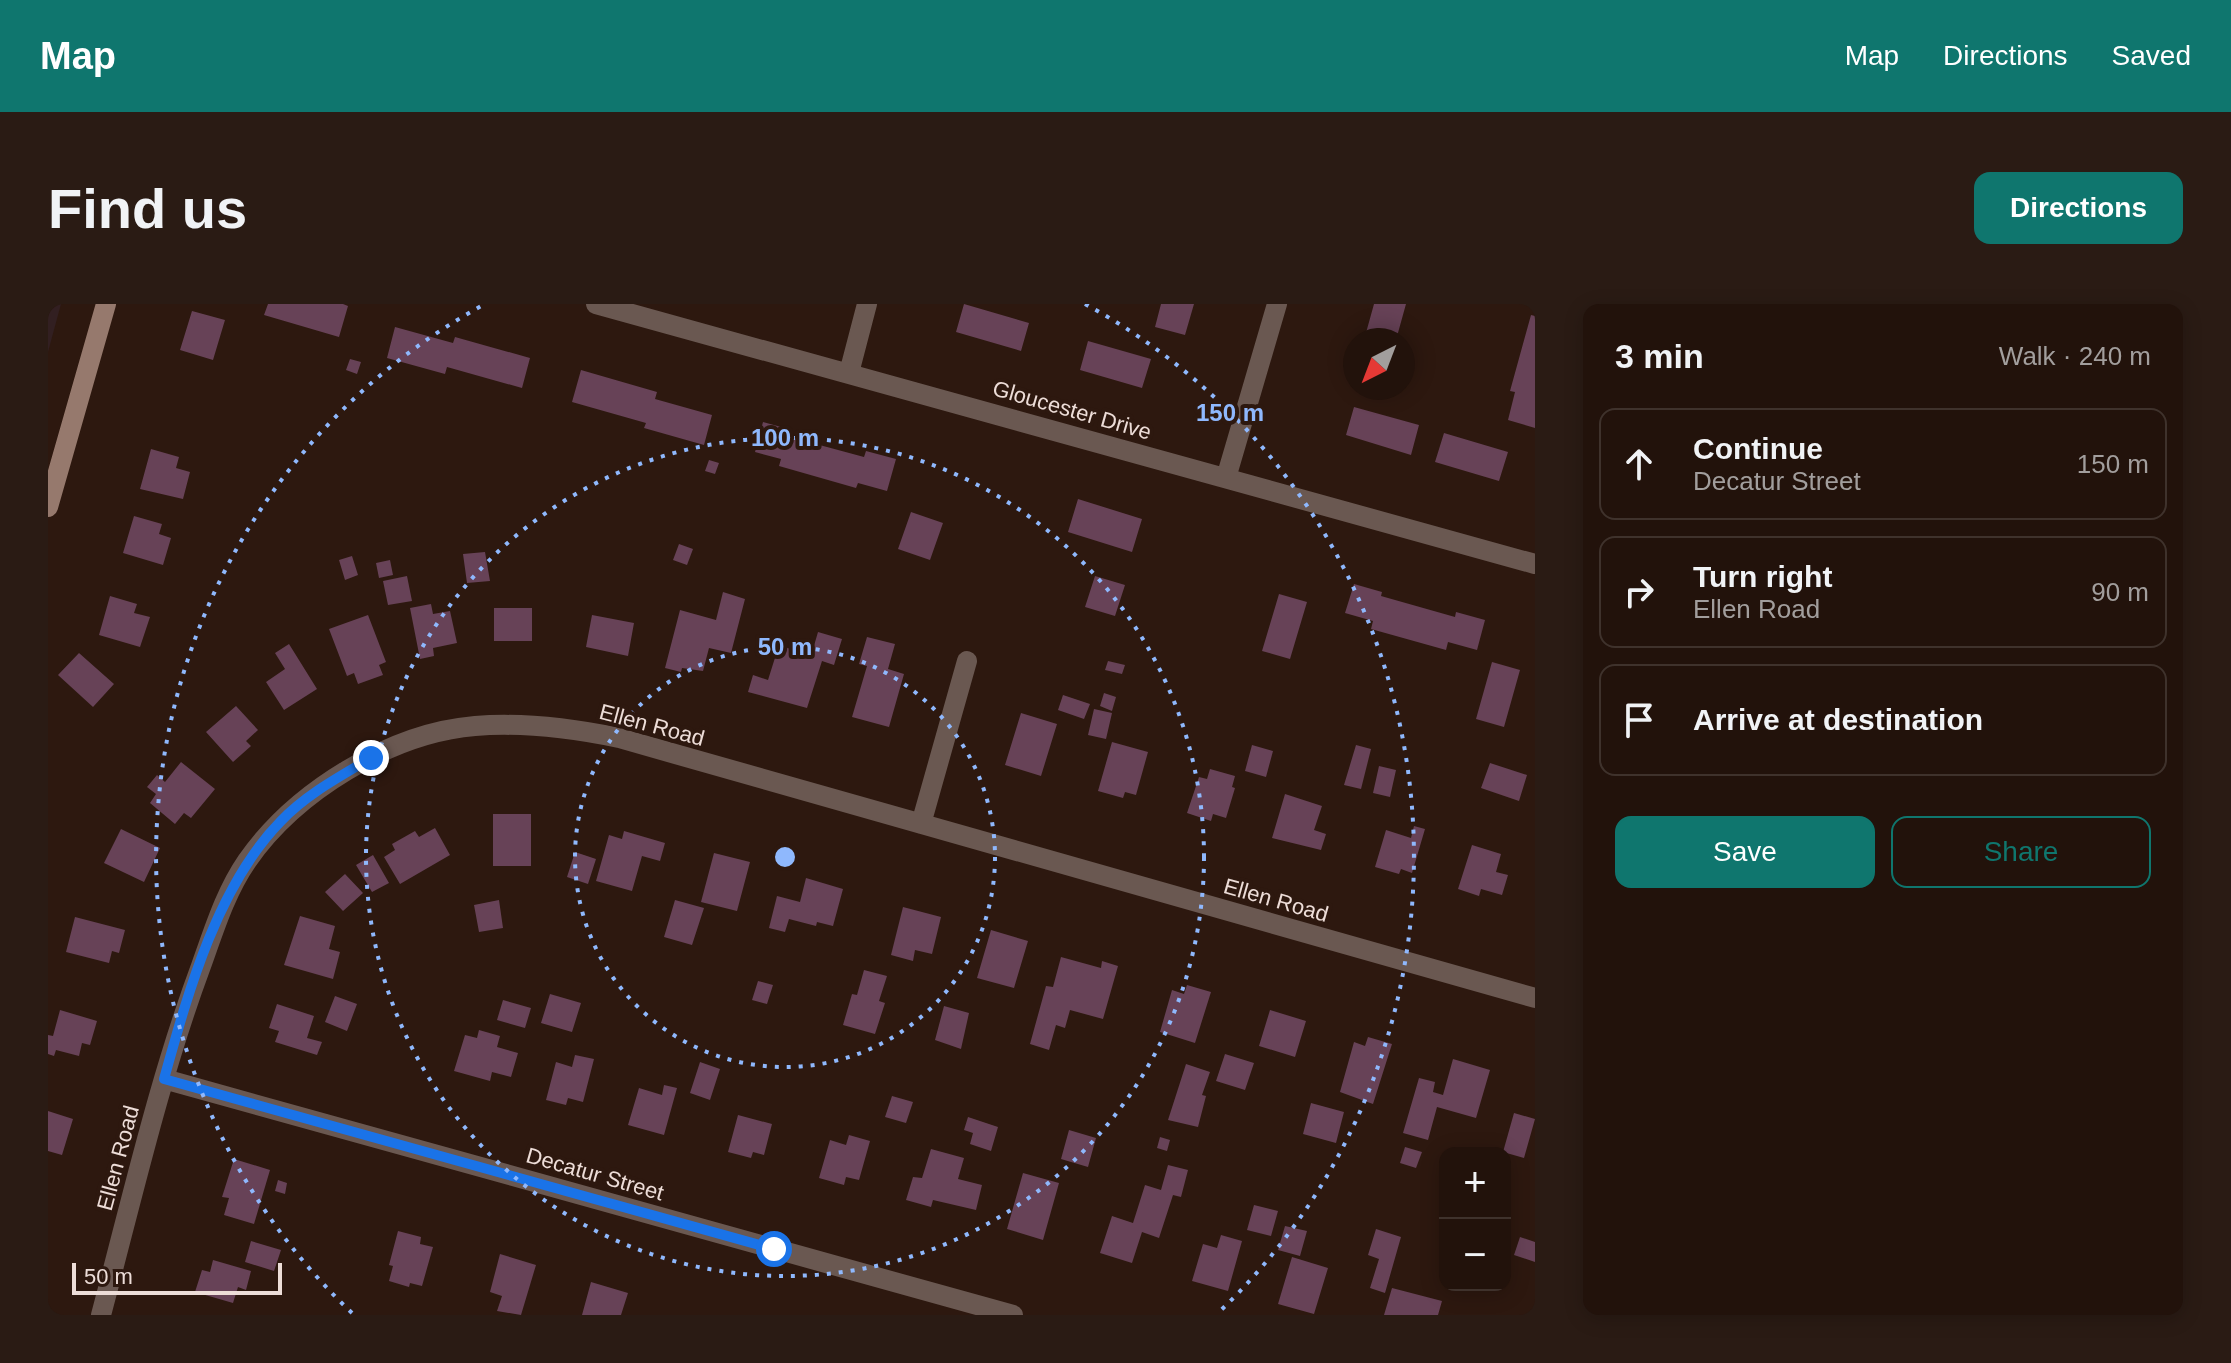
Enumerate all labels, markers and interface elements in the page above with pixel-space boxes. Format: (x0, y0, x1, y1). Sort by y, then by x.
text: Map (40, 35, 116, 77)
text: Map (1845, 40, 1899, 71)
text: Directions (1943, 40, 2068, 71)
text: Saved (2112, 40, 2191, 71)
button: Directions (1974, 172, 2183, 244)
text: Find us (48, 177, 247, 240)
north arrow (1343, 328, 1415, 400)
text: 3 min (1615, 337, 1704, 375)
text: Walk · 240 m (1999, 341, 2151, 371)
street label: Gloucester Drive (990, 375, 1154, 445)
text: 150 m (1196, 399, 1264, 426)
text: 100 m (751, 424, 819, 451)
text: Continue (1693, 432, 1823, 465)
icon: ahead (1617, 442, 1661, 486)
text: 150 m (2077, 449, 2149, 479)
text: Decatur Street (1693, 466, 1861, 496)
text: Turn right (1693, 560, 1832, 593)
icon: right (1617, 570, 1661, 614)
text: 90 m (2091, 577, 2149, 607)
text: Ellen Road (1693, 594, 1820, 624)
text: 50 m (758, 633, 812, 660)
icon: arrive (1617, 698, 1661, 742)
street label: Ellen Road (597, 699, 707, 751)
text: Arrive at destination (1693, 703, 1983, 736)
route end (353, 740, 389, 776)
button: Save (1615, 816, 1875, 888)
button: Share (1891, 816, 2151, 888)
centre of rings (771, 843, 799, 871)
street label: Ellen Road (1221, 873, 1331, 927)
street label: Ellen Road (92, 1103, 144, 1213)
street label: Decatur Street (523, 1142, 667, 1206)
map controls (1439, 1147, 1511, 1291)
button: + (1439, 1147, 1511, 1219)
button: − (1439, 1219, 1511, 1291)
route start (756, 1231, 792, 1267)
scale bar (72, 1259, 282, 1295)
text: 50 m (84, 1264, 133, 1289)

